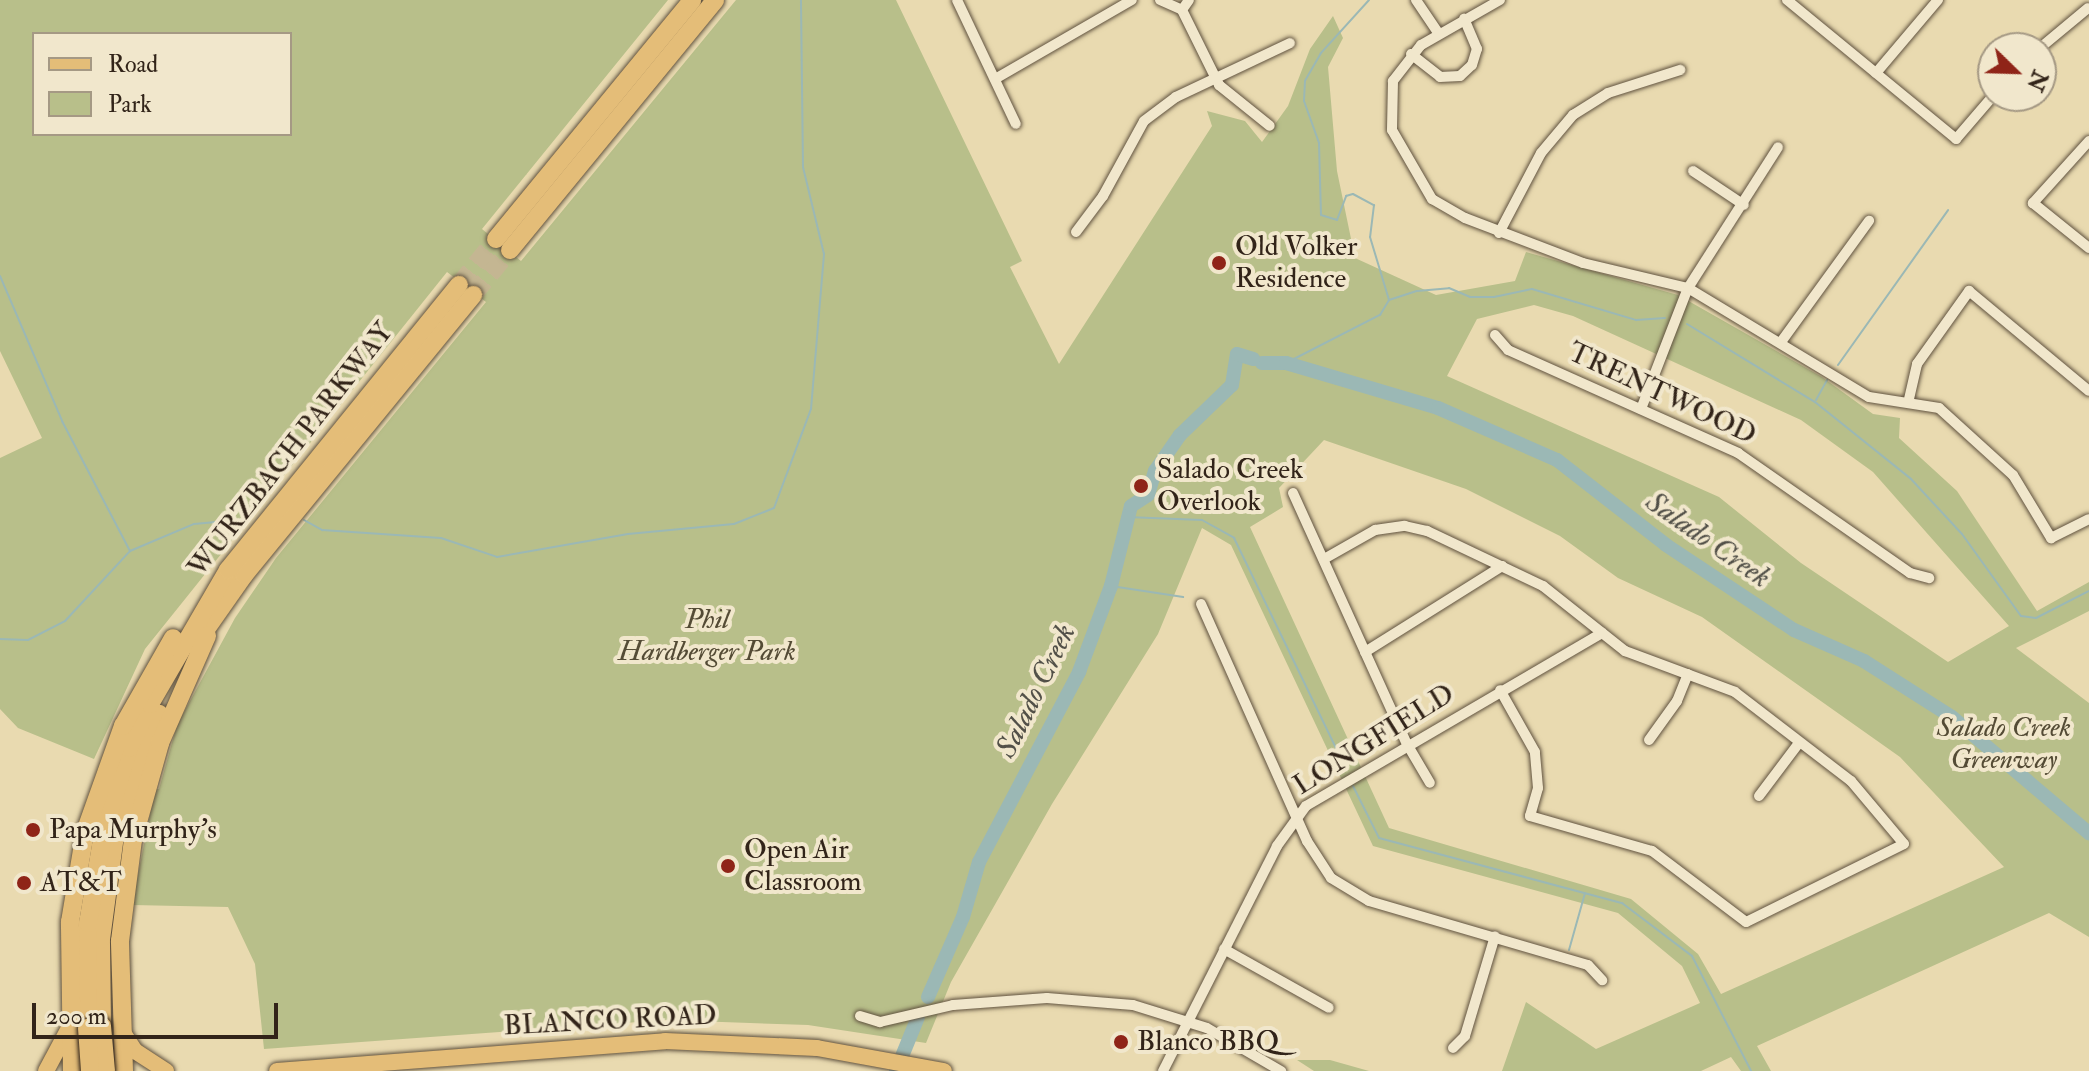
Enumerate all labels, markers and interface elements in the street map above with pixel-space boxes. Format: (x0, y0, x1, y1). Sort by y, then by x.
legend (32, 32, 292, 136)
north arrow (1977, 32, 2057, 112)
text: Road (108, 49, 158, 80)
text: N (2021, 66, 2054, 95)
text: Park (108, 89, 152, 120)
place label: Old Volker Residence (1235, 230, 1357, 296)
marker: Old Volker Residence (1210, 254, 1228, 272)
street label: WURZBACH PARKWAY (181, 316, 401, 584)
street label: TRENTWOOD (1563, 336, 1761, 452)
place label: Salado Creek Overlook (1157, 453, 1303, 519)
marker: Salado Creek Overlook (1132, 477, 1150, 495)
water label: Salado Creek (1639, 484, 1777, 596)
park label: Phil Hardberger Park (618, 603, 796, 669)
water label: Salado Creek (988, 618, 1084, 764)
street label: LONGFIELD (1287, 677, 1461, 803)
park label: Salado Creek Greenway (1937, 711, 2071, 777)
place label: Papa Murphy's (49, 813, 217, 847)
marker: Papa Murphy's (24, 821, 42, 839)
place label: Open Air Classroom (744, 833, 861, 899)
marker: Open Air Classroom (719, 857, 737, 875)
place label: AT&T (40, 866, 122, 900)
marker: AT&T (15, 874, 33, 892)
scale bar (36, 987, 282, 1037)
street label: BLANCO ROAD (503, 999, 717, 1043)
text: 200 m (46, 1001, 106, 1032)
place label: Blanco BBQ (1137, 1025, 1279, 1059)
marker: Blanco BBQ (1112, 1033, 1130, 1051)

